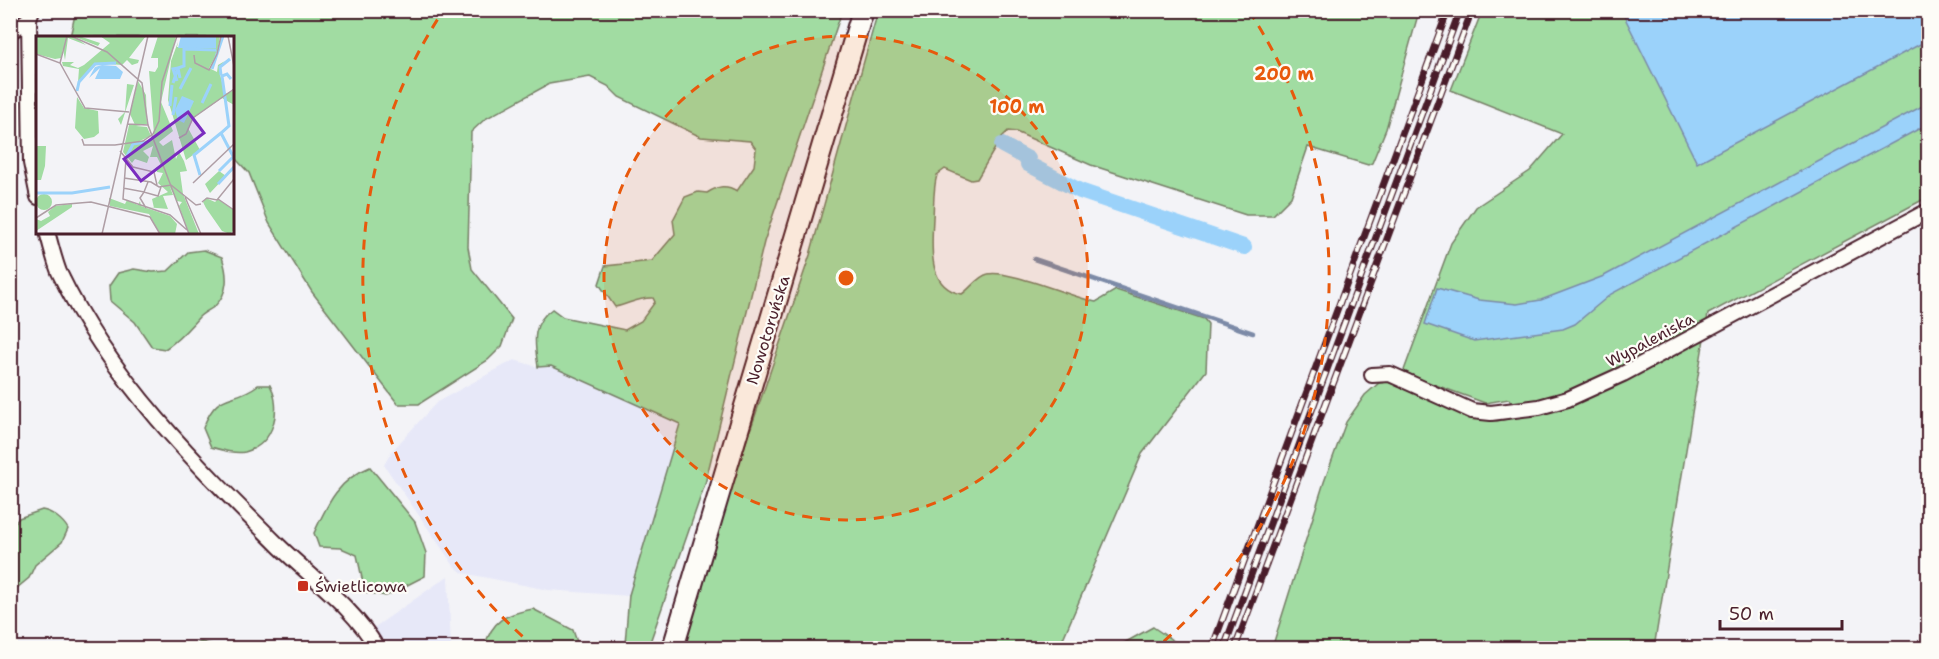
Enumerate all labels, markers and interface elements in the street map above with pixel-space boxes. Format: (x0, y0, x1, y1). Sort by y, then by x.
inset map (36, 36, 234, 234)
text: 200 m (1254, 62, 1315, 86)
text: 100 m (989, 95, 1045, 119)
centre of rings (836, 268, 856, 288)
street label: Nowotoruńska (741, 273, 795, 387)
street label: Wypaleniska (1602, 308, 1698, 372)
place label: Świetlicowa (315, 576, 407, 597)
marker: Świetlicowa (296, 579, 310, 593)
scale bar (1720, 593, 1842, 631)
text: 50 m (1729, 602, 1774, 626)

